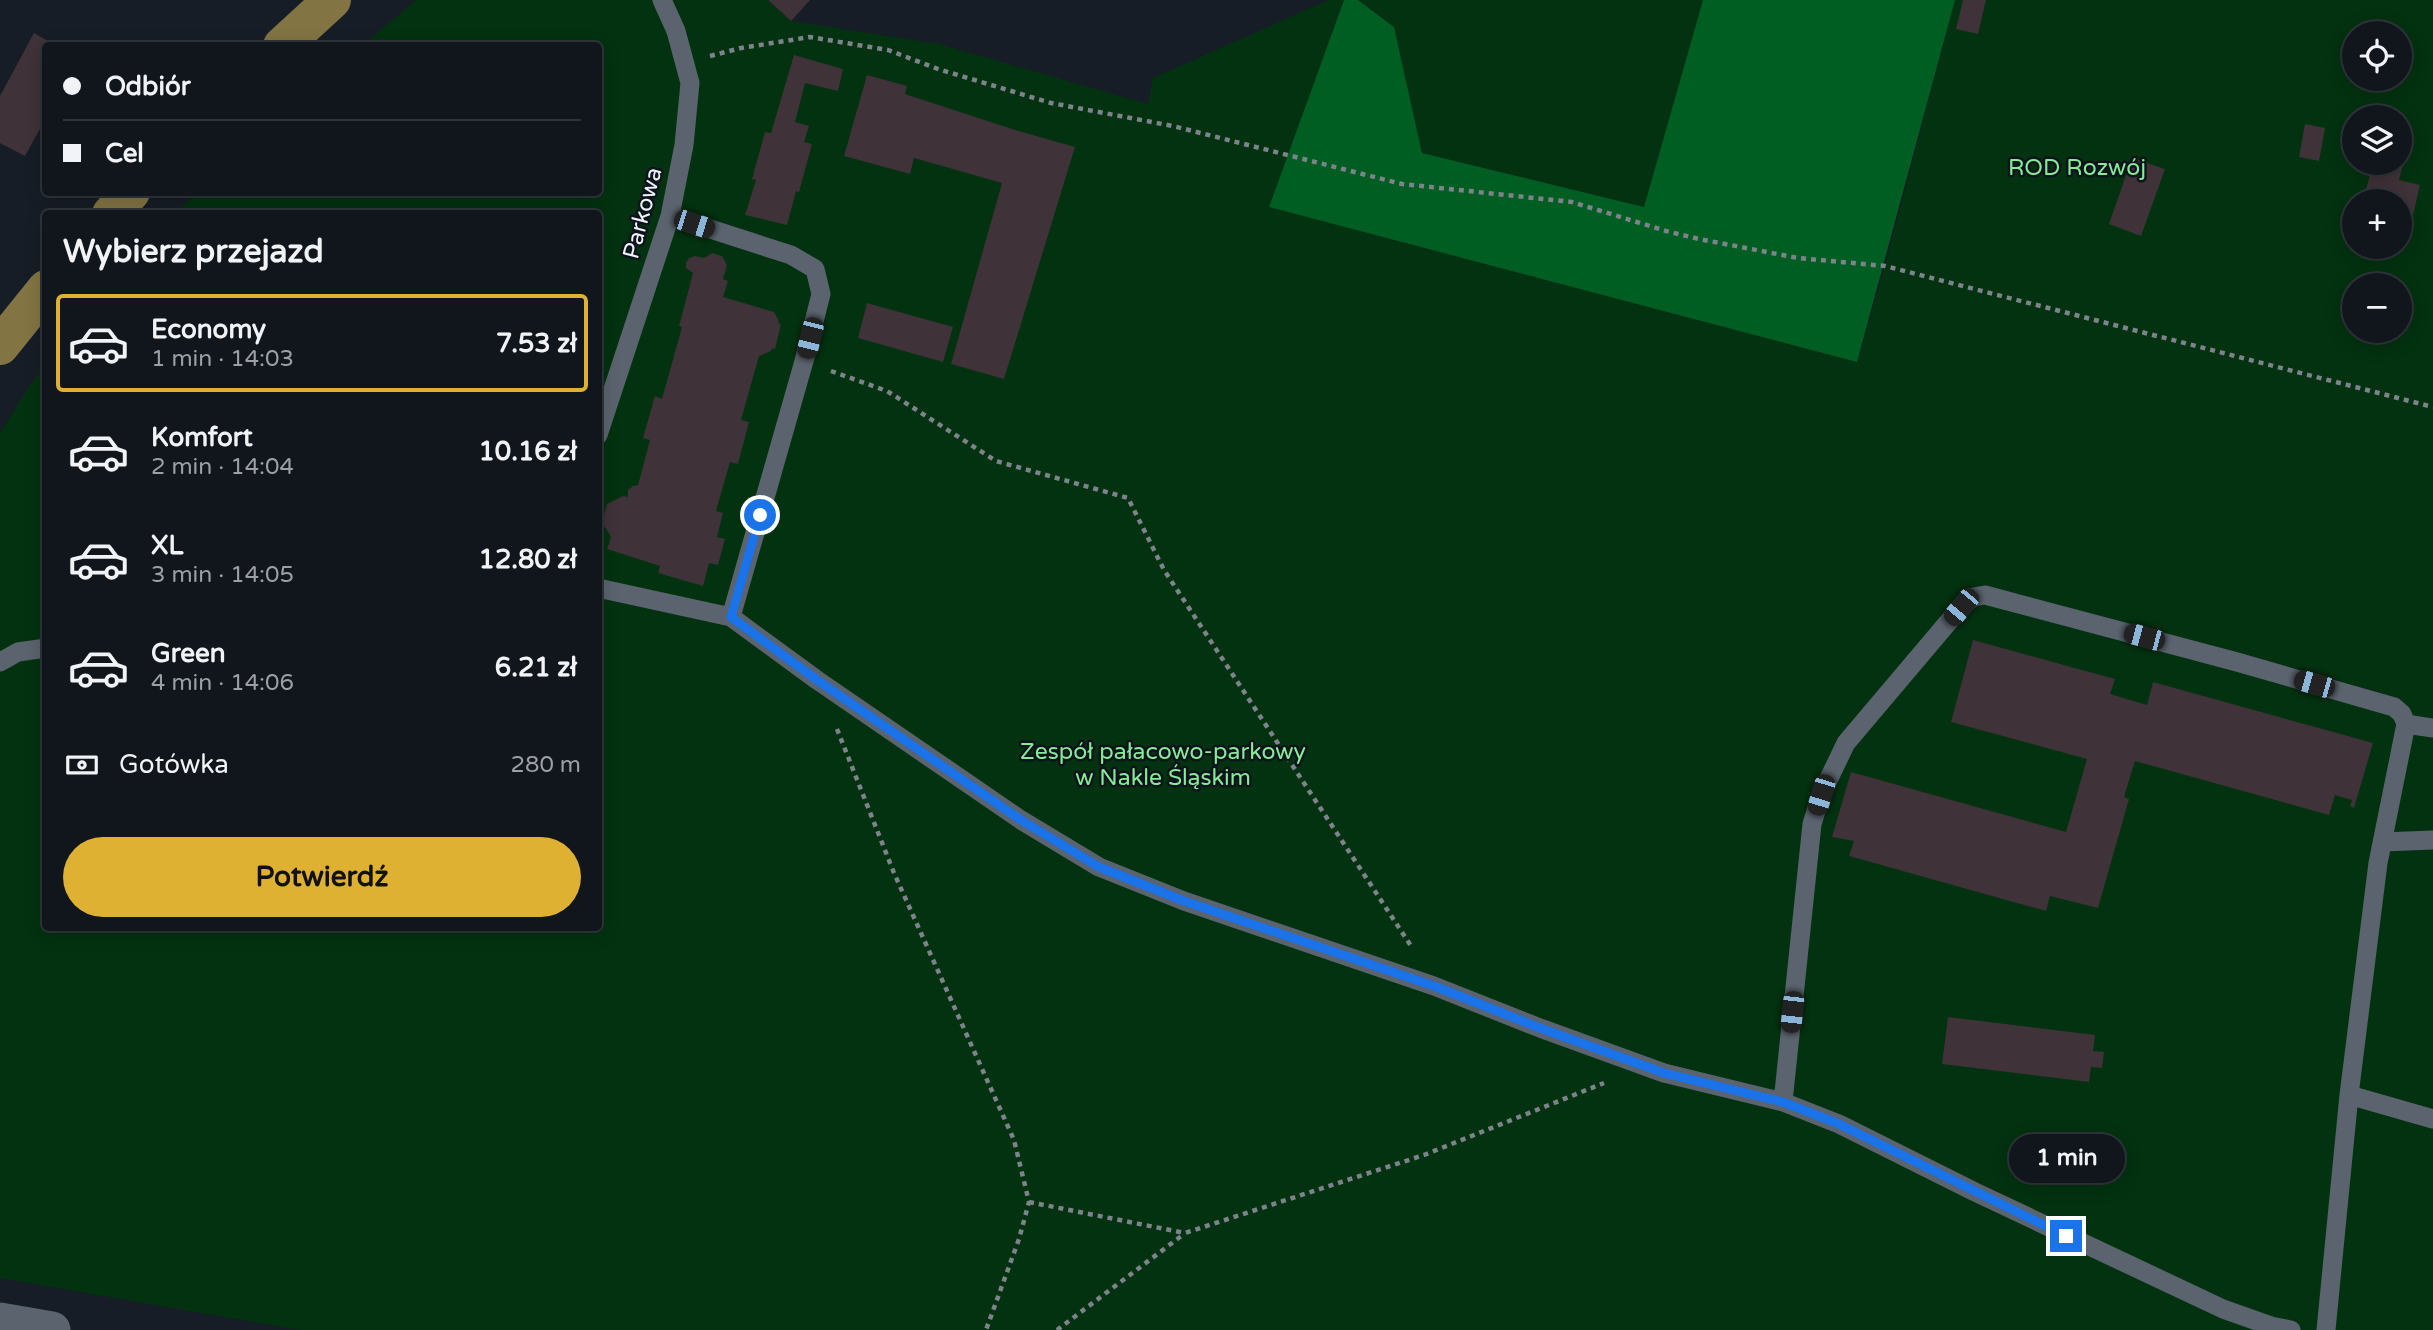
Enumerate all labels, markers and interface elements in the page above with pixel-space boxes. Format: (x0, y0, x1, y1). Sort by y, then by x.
map controls (2342, 21, 2412, 343)
button: locate (2342, 21, 2412, 91)
text: Odbiór (105, 71, 191, 102)
button: layers (2342, 105, 2412, 175)
text: Cel (105, 138, 144, 169)
park label: ROD Rozwój (2008, 154, 2146, 182)
street label: Parkowa (617, 164, 669, 262)
button: + (2342, 189, 2412, 259)
car (671, 208, 718, 240)
text: Wybierz przejazd (63, 233, 324, 271)
button: − (2342, 273, 2412, 343)
icon: car (67, 312, 130, 375)
text: Economy (151, 314, 266, 345)
car (795, 315, 826, 361)
text: 7.53 zł (496, 328, 577, 359)
text: 1 min · 14:03 (151, 345, 294, 373)
icon: car (67, 420, 130, 483)
text: Komfort (151, 422, 253, 453)
text: 10.16 zł (478, 436, 577, 467)
text: 2 min · 14:04 (151, 453, 294, 481)
route start (744, 499, 776, 531)
icon: car (67, 528, 130, 591)
text: XL (151, 530, 183, 561)
text: 12.80 zł (479, 544, 577, 575)
text: 3 min · 14:05 (151, 561, 294, 589)
car (1940, 584, 1983, 630)
car (2121, 621, 2168, 653)
icon: car (67, 636, 130, 699)
text: Green (151, 638, 226, 669)
text: 6.21 zł (495, 652, 577, 683)
car (2291, 668, 2338, 700)
text: 4 min · 14:06 (151, 669, 294, 697)
park label: Zespół pałacowo-parkowy w Nakle Śląskim (1020, 738, 1306, 792)
icon: cash (63, 746, 101, 784)
text: Gotówka (119, 749, 229, 780)
text: 280 m (511, 751, 581, 779)
car (1805, 772, 1838, 818)
button: Potwierdź (63, 837, 581, 917)
car (1780, 990, 1805, 1034)
callout: 1 min (2008, 1134, 2124, 1184)
text: 1 min (2036, 1144, 2098, 1172)
route end (2050, 1220, 2082, 1252)

